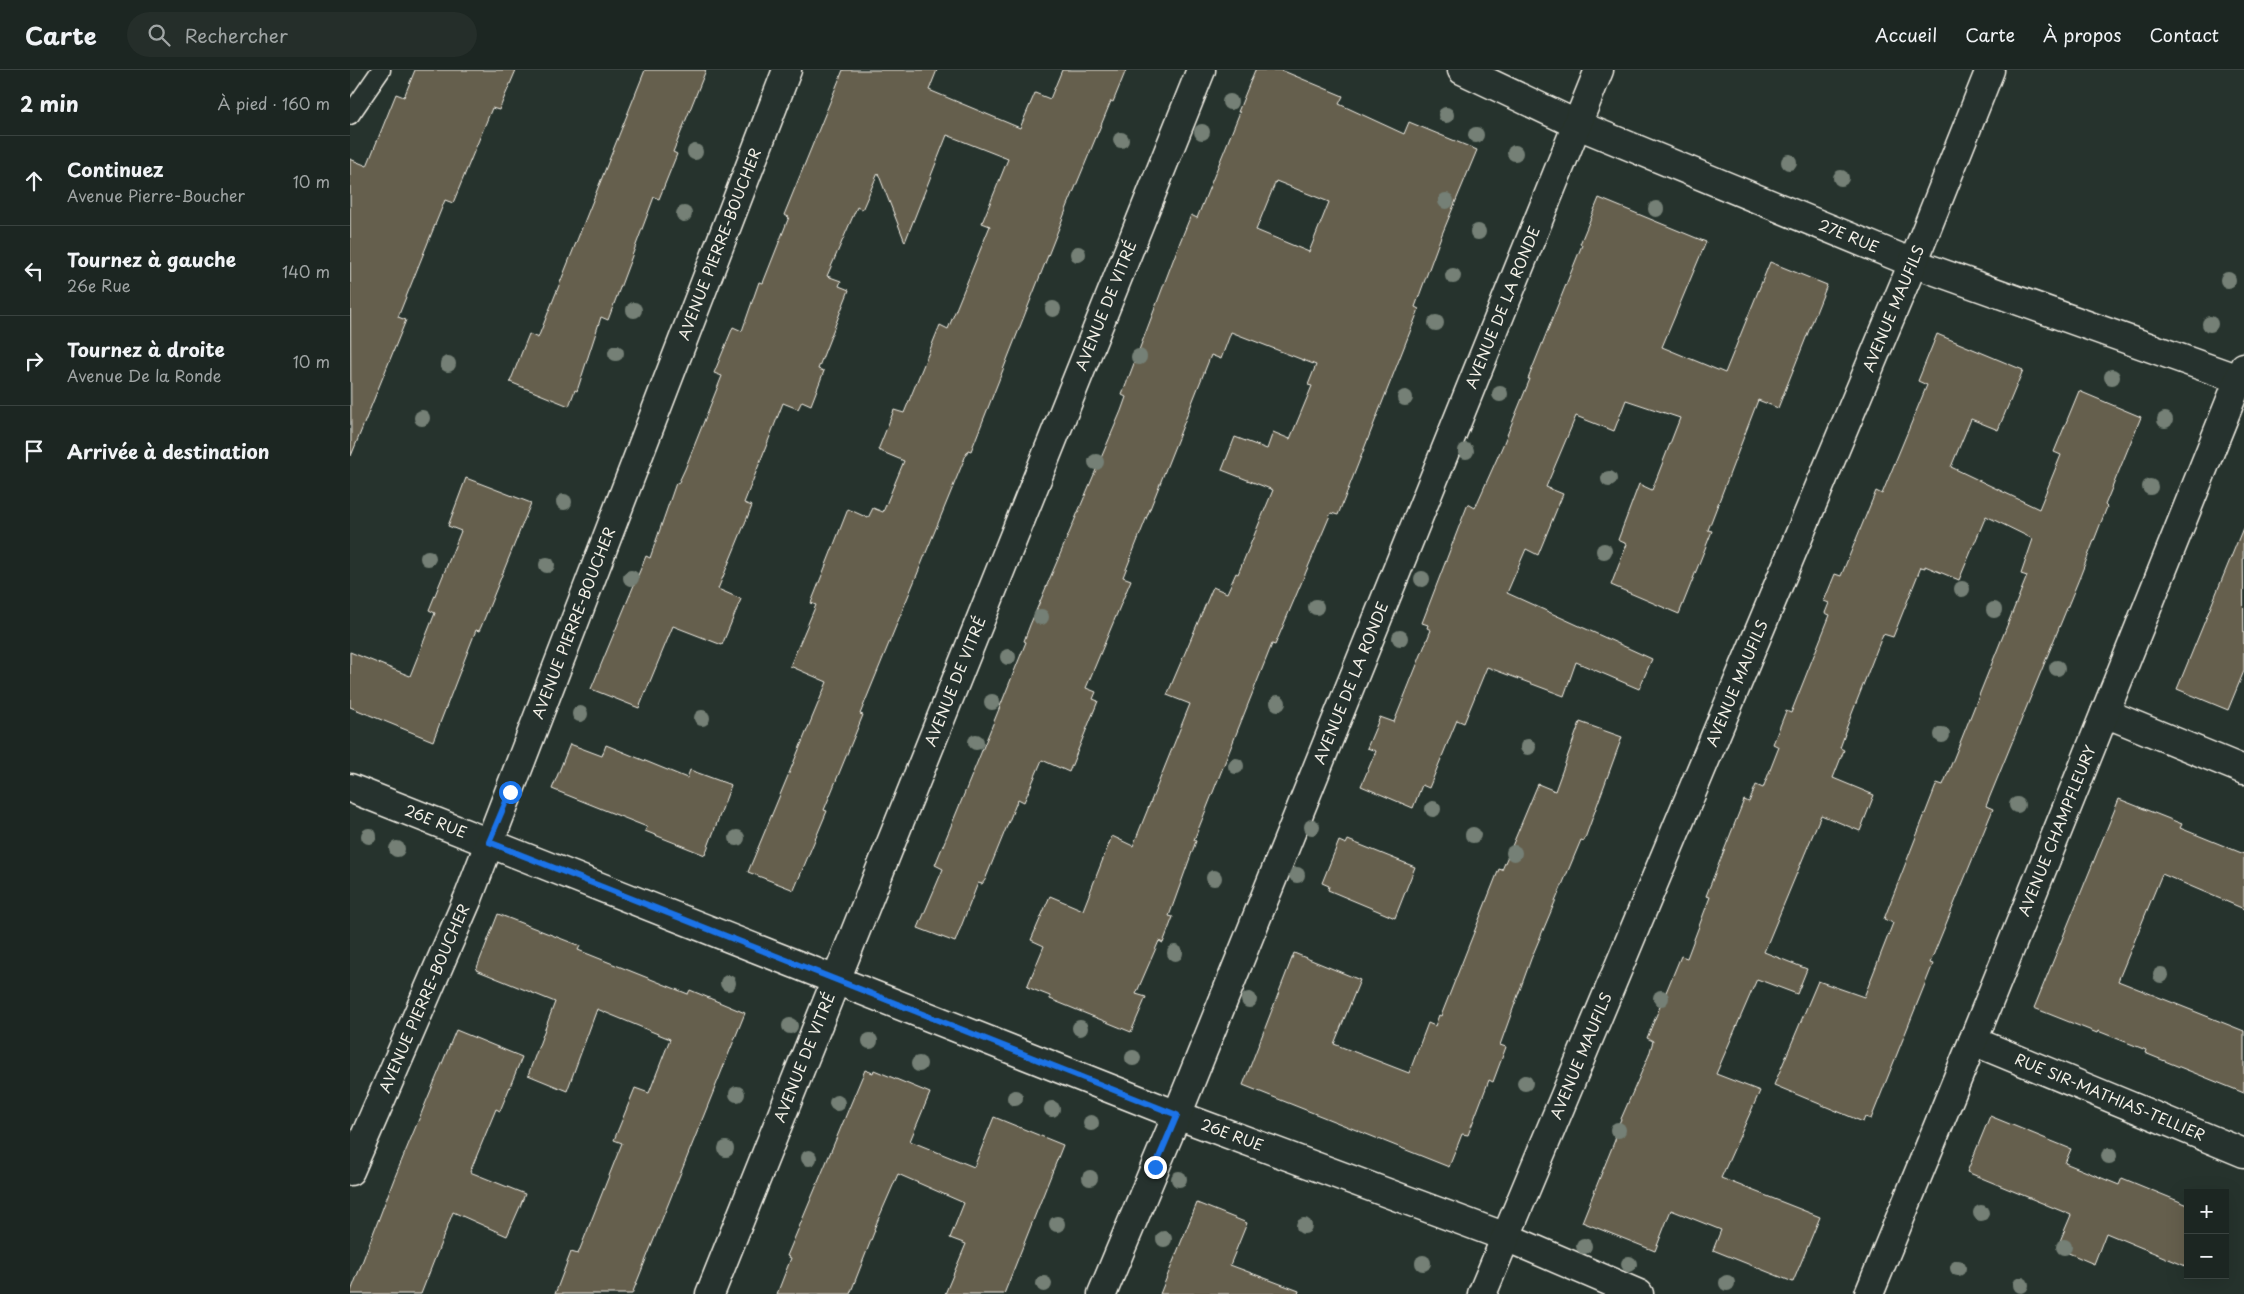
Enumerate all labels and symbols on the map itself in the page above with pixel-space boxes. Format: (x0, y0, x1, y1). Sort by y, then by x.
street label: AVENUE PIERRE-BOUCHER (671, 144, 766, 343)
street label: 27E RUE (1815, 212, 1883, 258)
street label: AVENUE DE LA RONDE (1459, 222, 1545, 392)
street label: AVENUE DE VITRÉ (1069, 236, 1142, 374)
street label: AVENUE MAUFILS (1856, 241, 1929, 375)
street label: AVENUE PIERRE-BOUCHER (525, 523, 620, 722)
street label: AVENUE DE LA RONDE (1307, 598, 1393, 767)
street label: AVENUE DE VITRÉ (918, 612, 991, 749)
street label: AVENUE MAUFILS (1699, 616, 1773, 750)
street label: AVENUE CHAMPFLEURY (2011, 741, 2101, 919)
route start (499, 781, 522, 804)
street label: 26E RUE (402, 798, 471, 843)
street label: AVENUE PIERRE-BOUCHER (372, 900, 474, 1096)
street label: AVENUE DE VITRÉ (767, 988, 840, 1125)
street label: AVENUE MAUFILS (1543, 988, 1617, 1122)
street label: RUE SIR-MATHIAS-TELLIER (2012, 1047, 2209, 1146)
street label: 26E RUE (1198, 1112, 1267, 1156)
route end (1144, 1156, 1167, 1179)

